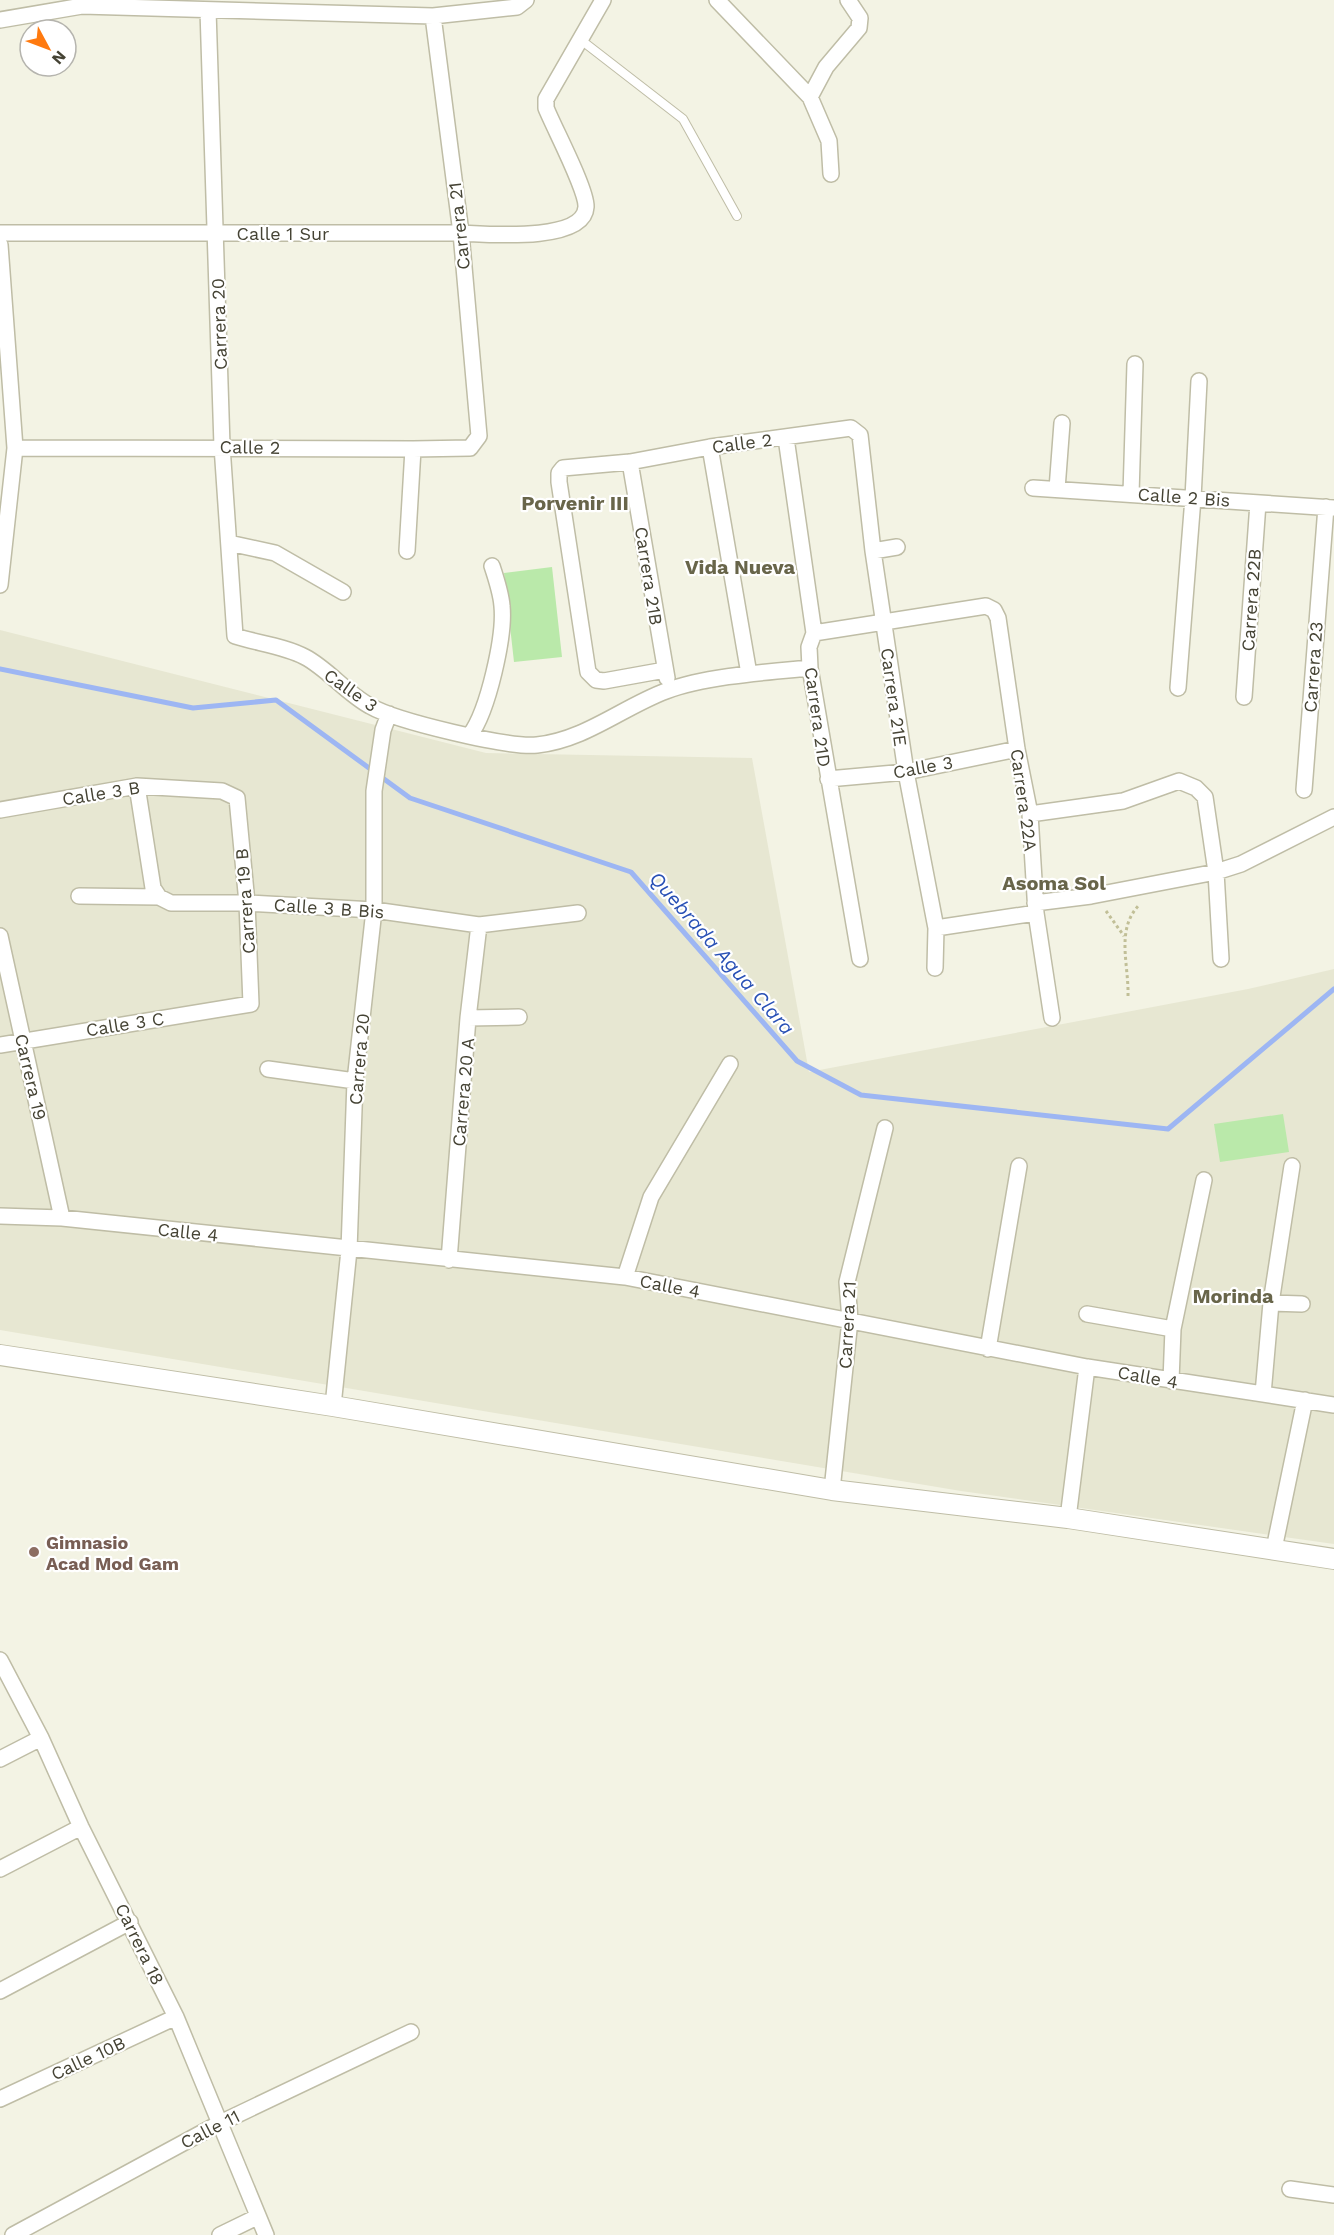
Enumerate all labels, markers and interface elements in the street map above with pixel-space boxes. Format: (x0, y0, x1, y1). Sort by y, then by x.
north arrow (18, 18, 78, 78)
text: N (48, 47, 70, 68)
street label: Carrera 21 (444, 181, 474, 271)
street label: Calle 1 Sur (237, 223, 329, 244)
street label: Carrera 20 (207, 278, 231, 370)
street label: Calle 2 (711, 429, 773, 457)
street label: Calle 2 (220, 436, 280, 458)
street label: Calle 2 Bis (1137, 483, 1231, 511)
district label: Porvenir III (521, 491, 629, 515)
street label: Carrera 21B (631, 525, 667, 627)
street label: Carrera 22B (1237, 548, 1265, 652)
district label: Vida Nueva (685, 555, 795, 579)
street label: Carrera 23 (1299, 621, 1327, 713)
street label: Carrera 21E (877, 646, 911, 748)
street label: Calle 3 (320, 664, 382, 716)
street label: Carrera 21D (801, 666, 835, 768)
street label: Carrera 22A (1006, 747, 1042, 853)
street label: Calle 3 (891, 751, 955, 783)
street label: Calle 3 B (61, 776, 141, 810)
street label: Carrera 19 B (231, 847, 259, 955)
water label: Quebrada Agua Clara (645, 866, 799, 1040)
district label: Asoma Sol (1002, 871, 1106, 895)
street label: Calle 3 B Bis (273, 894, 385, 922)
street label: Calle 3 C (84, 1007, 166, 1041)
street label: Carrera 20 (345, 1012, 373, 1106)
street label: Carrera 19 (11, 1032, 51, 1122)
street label: Carrera 20 A (448, 1037, 478, 1147)
street label: Calle 4 (157, 1218, 219, 1246)
street label: Calle 4 (638, 1270, 702, 1302)
street label: Carrera 21 (834, 1281, 860, 1369)
district label: Morinda (1192, 1284, 1274, 1308)
street label: Calle 4 (1116, 1361, 1180, 1393)
place label: Gimnasio Acad Mod Gam (46, 1532, 179, 1574)
marker: Gimnasio Acad Mod Gam (27, 1545, 41, 1559)
street label: Carrera 18 (111, 1900, 169, 1988)
street label: Calle 10B (47, 2032, 129, 2084)
street label: Calle 11 (177, 2105, 243, 2153)

